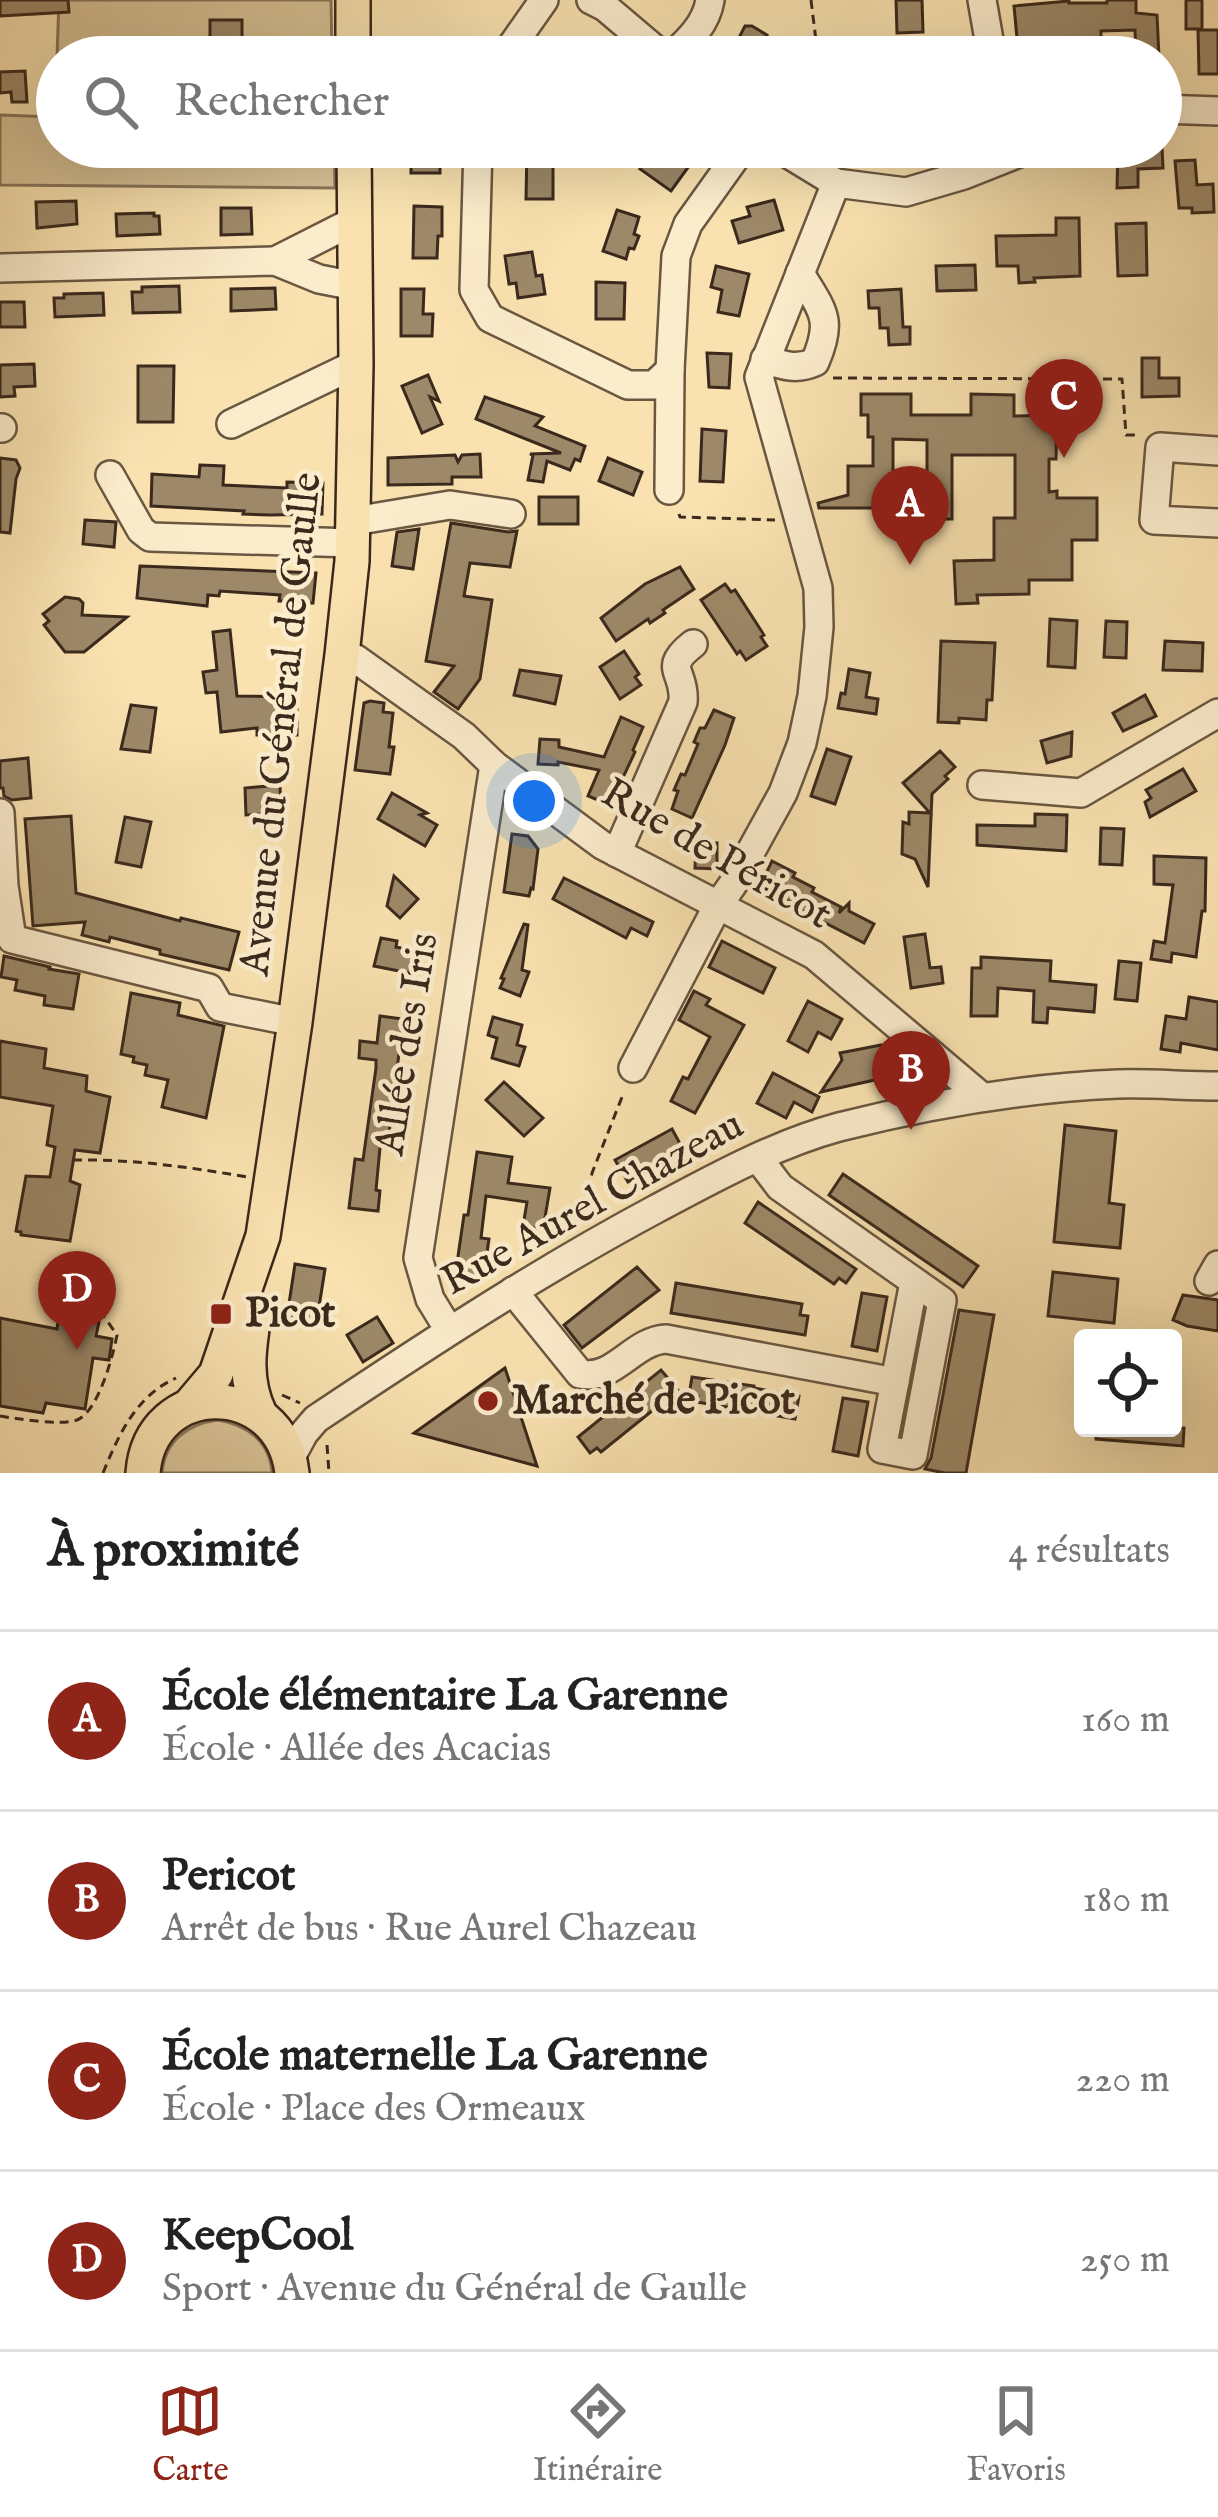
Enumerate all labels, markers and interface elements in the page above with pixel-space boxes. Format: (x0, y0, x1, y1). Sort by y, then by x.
search box (36, 36, 1182, 168)
icon: search (78, 69, 144, 135)
text: Rechercher (174, 74, 389, 131)
pin: C (1025, 359, 1103, 458)
pin: A (871, 466, 949, 565)
street label: Avenue du Général de Gaulle (229, 470, 335, 979)
street label: Rue de Péricot (591, 768, 841, 942)
your location (504, 771, 564, 831)
street label: Allée des Iris (364, 929, 452, 1160)
pin: B (872, 1031, 950, 1130)
street label: Rue Aurel Chazeau (433, 1099, 753, 1309)
pin: D (38, 1251, 116, 1350)
place label: Picot (245, 1288, 336, 1341)
marker: Picot (208, 1301, 234, 1327)
map controls (1074, 1329, 1182, 1437)
button: locate (1074, 1329, 1182, 1437)
place label: Marché de Picot (512, 1375, 796, 1428)
marker: Marché de Picot (475, 1388, 501, 1414)
text: À proximité (48, 1519, 299, 1584)
text: 4 résultats (1008, 1527, 1170, 1576)
text: École élémentaire La Garenne (162, 1668, 728, 1725)
text: A (74, 1696, 100, 1745)
text: 160 m (1081, 1696, 1170, 1745)
text: École · Allée des Acacias (162, 1725, 551, 1774)
text: Pericot (162, 1848, 295, 1905)
text: B (74, 1876, 100, 1925)
text: 180 m (1082, 1876, 1170, 1925)
text: Arrêt de bus · Rue Aurel Chazeau (162, 1905, 697, 1954)
text: École maternelle La Garenne (162, 2028, 708, 2085)
text: C (73, 2056, 101, 2105)
text: 220 m (1076, 2056, 1170, 2105)
text: École · Place des Ormeaux (162, 2085, 585, 2134)
text: KeepCool (162, 2208, 353, 2265)
text: D (71, 2236, 103, 2285)
text: 250 m (1080, 2236, 1170, 2285)
text: Sport · Avenue du Général de Gaulle (162, 2265, 747, 2314)
tab: Carte (152, 2378, 229, 2492)
tab: Itinéraire (533, 2378, 662, 2492)
tab: Favoris (967, 2378, 1066, 2492)

